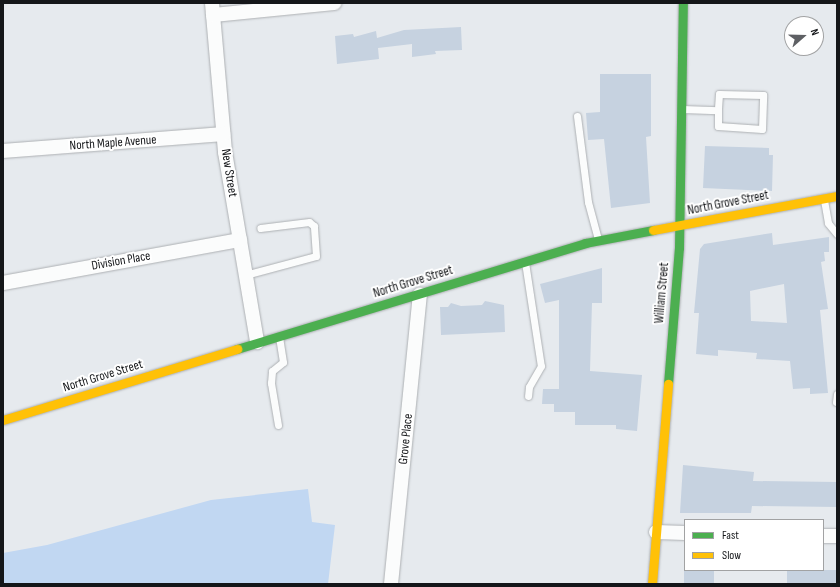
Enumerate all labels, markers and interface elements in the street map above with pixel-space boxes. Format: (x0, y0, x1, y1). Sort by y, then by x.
north arrow (784, 16, 824, 56)
text: N (808, 27, 822, 37)
street label: North Maple Avenue (69, 132, 157, 154)
street label: New Street (217, 148, 241, 198)
street label: North Grove Street (686, 187, 770, 219)
street label: Division Place (90, 248, 152, 274)
street label: North Grove Street (371, 262, 455, 302)
street label: William Street (652, 262, 672, 324)
street label: North Grove Street (61, 356, 145, 396)
street label: Grove Place (396, 413, 416, 465)
legend (684, 519, 824, 571)
text: Fast (722, 528, 739, 543)
text: Slow (722, 548, 741, 563)

